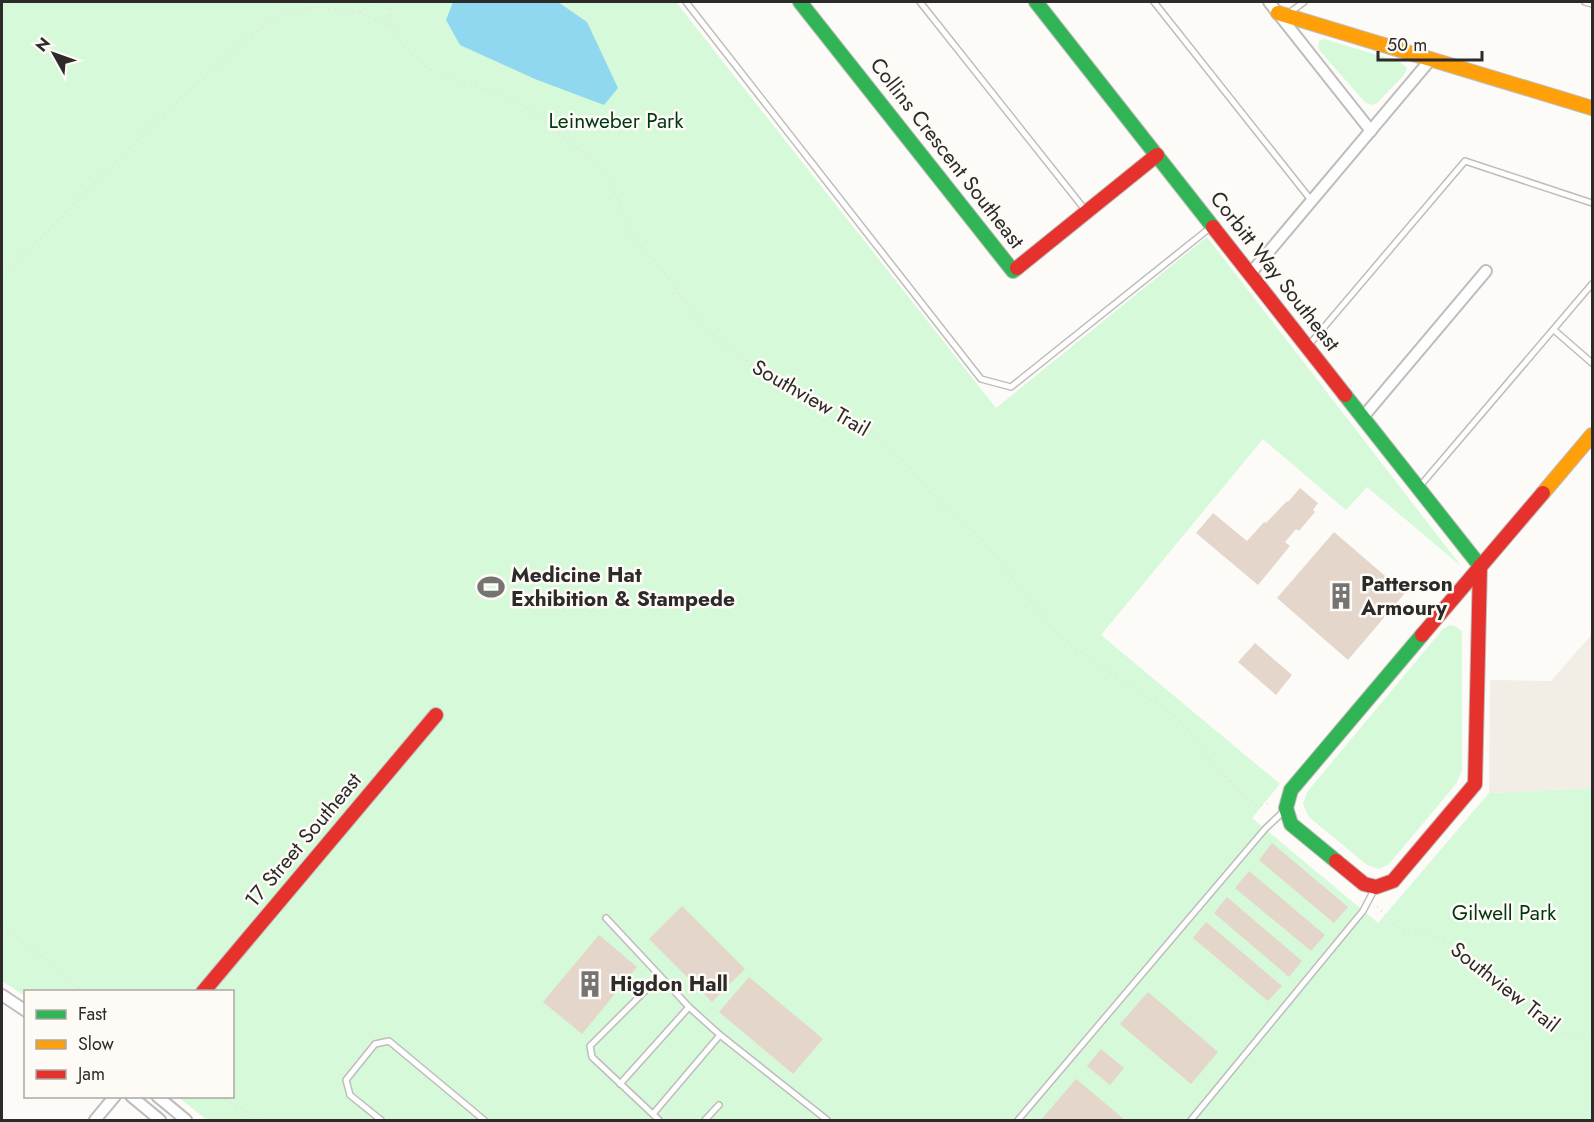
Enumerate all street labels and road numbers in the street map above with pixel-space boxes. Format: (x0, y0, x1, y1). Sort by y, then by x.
street label: Collins Crescent Southeast (863, 51, 1031, 255)
street label: Corbitt Way Southeast (1203, 185, 1347, 357)
street label: Southview Trail (747, 352, 875, 444)
street label: 17 Street Southeast (238, 766, 368, 914)
street label: Southview Trail (1444, 935, 1566, 1039)

